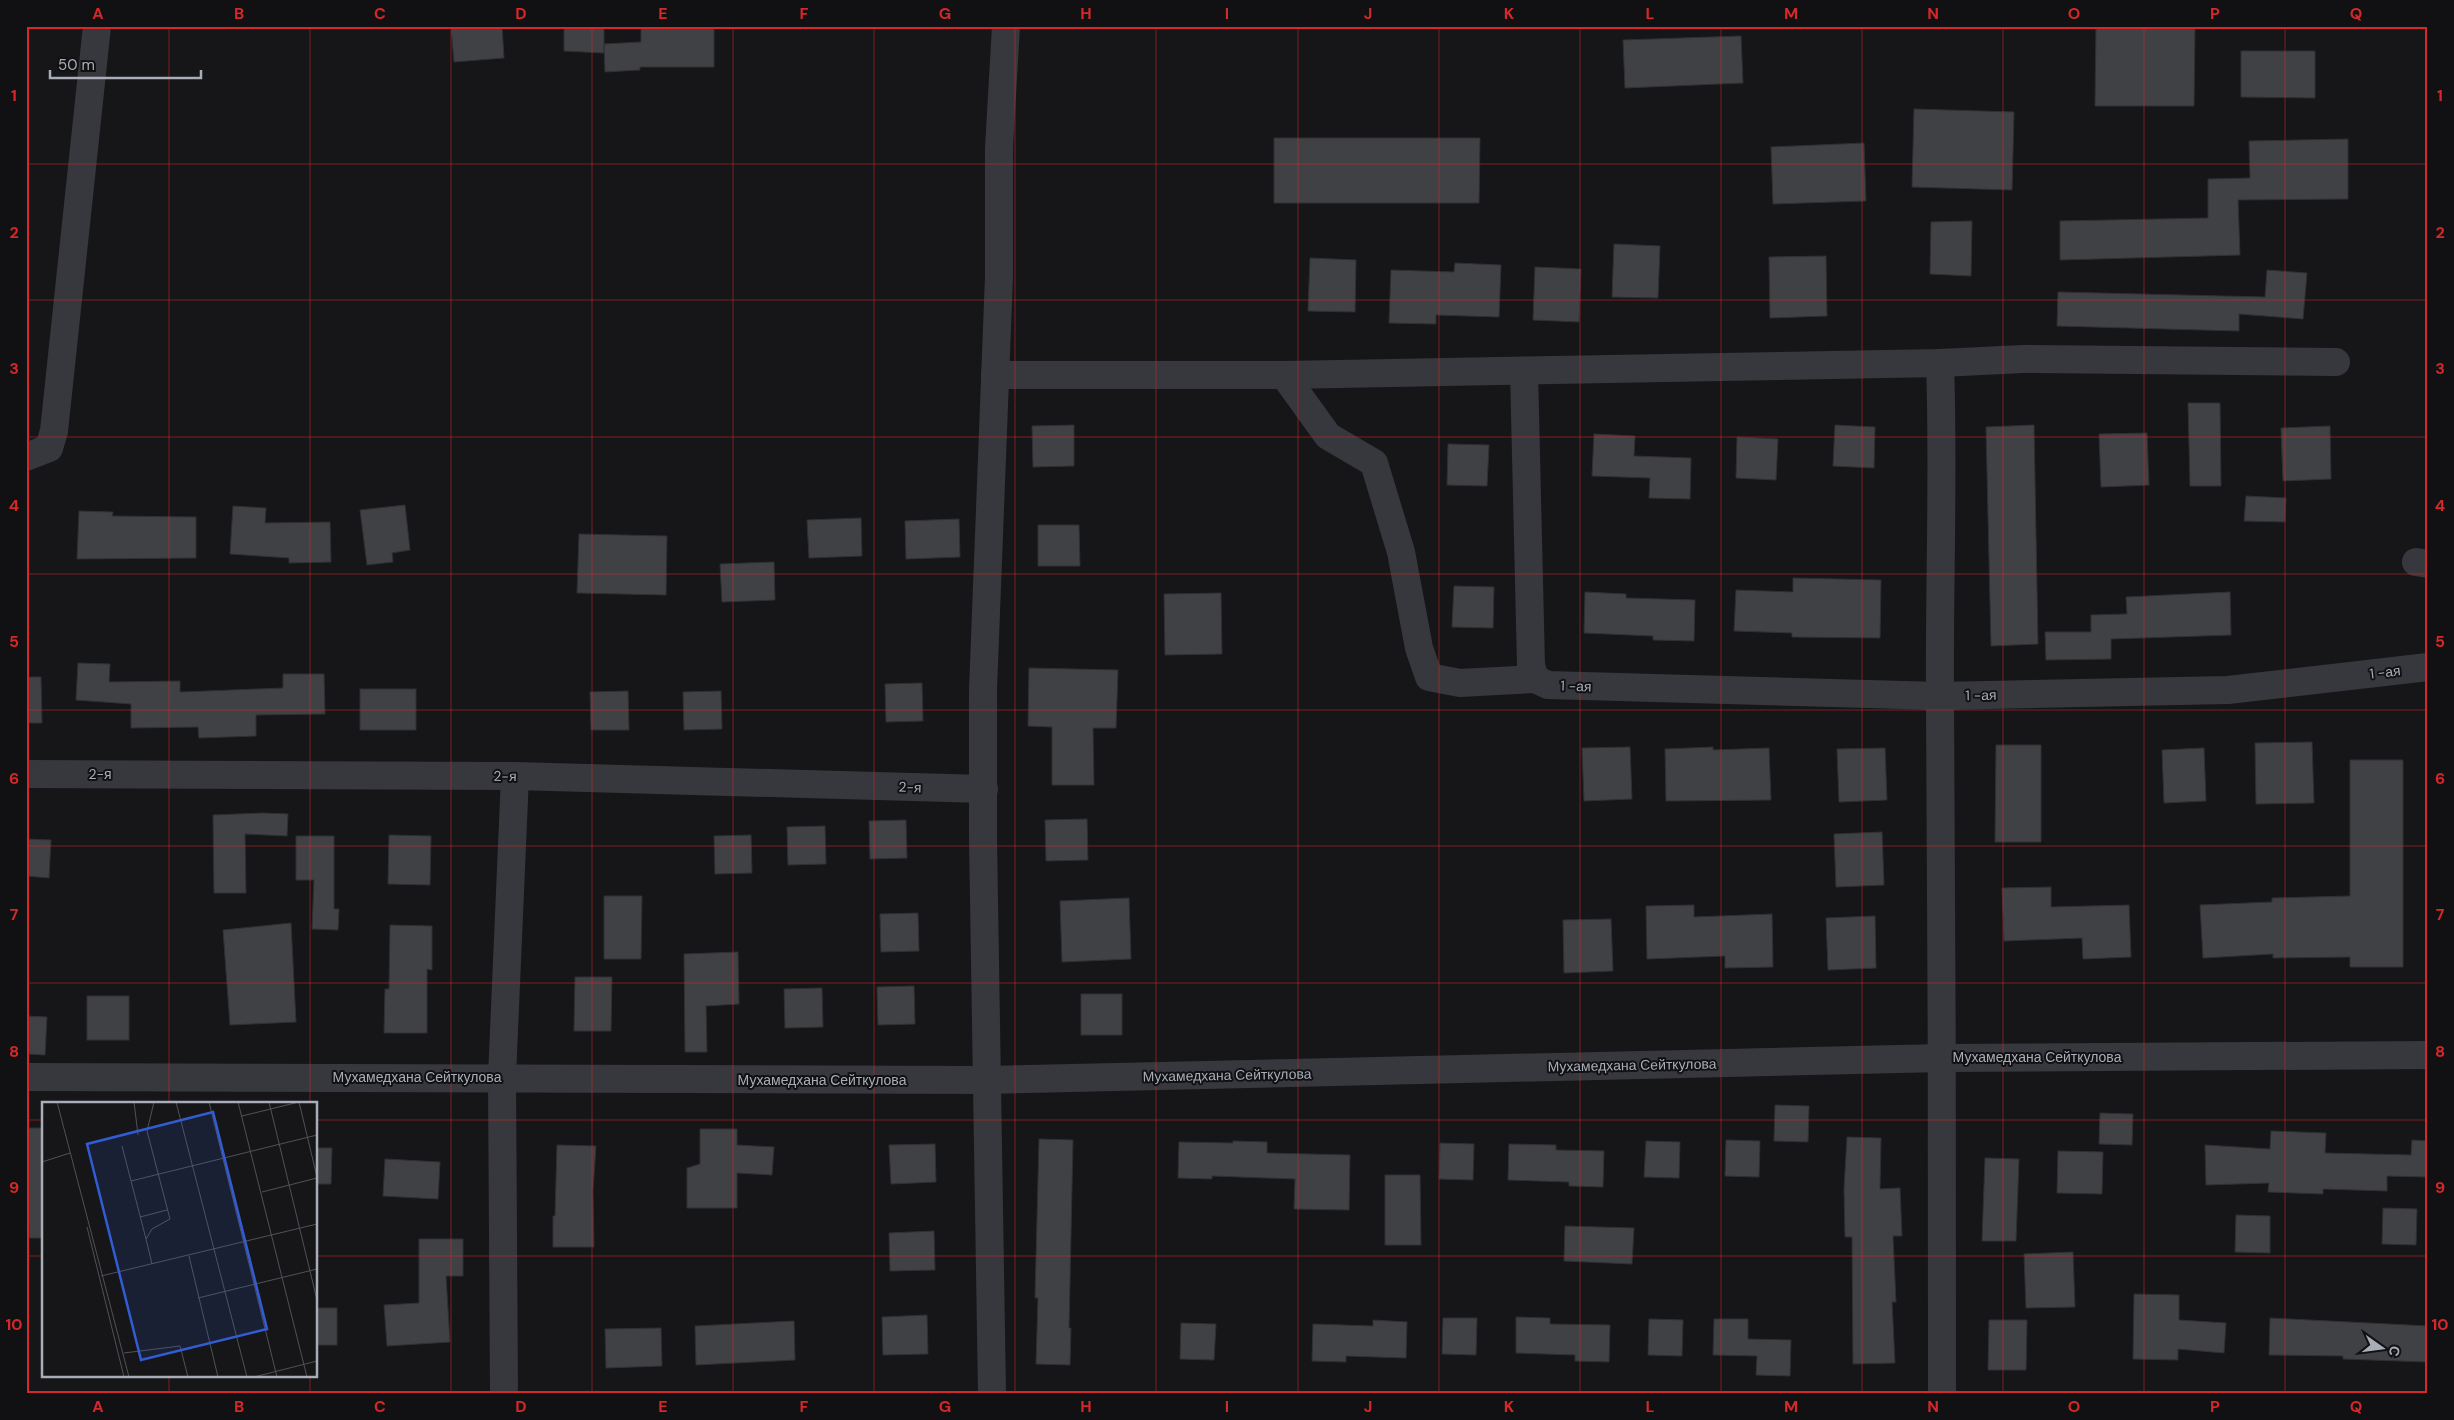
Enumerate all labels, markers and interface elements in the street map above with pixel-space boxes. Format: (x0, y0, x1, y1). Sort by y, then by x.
text: A (92, 3, 104, 24)
text: B (234, 3, 244, 24)
text: C (374, 3, 386, 24)
text: D (515, 3, 527, 24)
text: E (658, 3, 668, 24)
text: F (800, 3, 809, 24)
text: G (939, 3, 951, 24)
text: H (1080, 3, 1092, 24)
text: I (1225, 3, 1229, 24)
text: J (1364, 3, 1372, 24)
text: K (1504, 3, 1515, 24)
text: L (1646, 3, 1655, 24)
text: M (1784, 3, 1798, 24)
text: N (1927, 3, 1939, 24)
text: O (2068, 3, 2080, 24)
text: P (2210, 3, 2220, 24)
text: Q (2350, 3, 2362, 24)
scale bar (50, 48, 201, 80)
text: 50 m (58, 55, 95, 75)
text: 1 (11, 85, 17, 106)
text: 1 (2437, 85, 2443, 106)
text: 2 (9, 222, 19, 243)
text: 2 (2435, 222, 2445, 243)
text: 3 (9, 358, 19, 379)
text: 3 (2435, 358, 2445, 379)
text: 4 (9, 495, 19, 516)
text: 4 (2435, 495, 2445, 516)
text: 5 (9, 631, 19, 652)
text: 5 (2435, 631, 2445, 652)
street label: 1 -ая (2368, 661, 2402, 683)
street label: 1 -ая (1560, 676, 1592, 696)
street label: 1 -ая (1965, 686, 1997, 704)
street label: 2-я (88, 765, 112, 783)
street label: 2-я (493, 767, 517, 785)
text: 6 (9, 768, 19, 789)
text: 6 (2435, 768, 2445, 789)
street label: 2-я (898, 778, 922, 796)
text: 7 (10, 904, 19, 925)
text: 7 (2436, 904, 2445, 925)
text: 8 (9, 1041, 19, 1062)
text: 8 (2435, 1041, 2445, 1062)
street label: Мухамедхана Сейткулова (1953, 1048, 2122, 1066)
street label: Мухамедхана Сейткулова (1547, 1055, 1717, 1075)
street label: Мухамедхана Сейткулова (1142, 1065, 1312, 1085)
street label: Мухамедхана Сейткулова (333, 1068, 502, 1086)
street label: Мухамедхана Сейткулова (738, 1071, 907, 1089)
inset map (42, 1102, 318, 1378)
text: 9 (9, 1177, 19, 1198)
text: 9 (2435, 1177, 2445, 1198)
text: 10 (5, 1314, 23, 1335)
text: 10 (2431, 1314, 2449, 1335)
north arrow (2356, 1322, 2406, 1372)
text: С (2385, 1344, 2405, 1358)
text: A (92, 1396, 104, 1417)
text: B (234, 1396, 244, 1417)
text: C (374, 1396, 386, 1417)
text: D (515, 1396, 527, 1417)
text: E (658, 1396, 668, 1417)
text: F (800, 1396, 809, 1417)
text: G (939, 1396, 951, 1417)
text: H (1080, 1396, 1092, 1417)
text: I (1225, 1396, 1229, 1417)
text: J (1364, 1396, 1372, 1417)
text: K (1504, 1396, 1515, 1417)
text: L (1646, 1396, 1655, 1417)
text: M (1784, 1396, 1798, 1417)
text: N (1927, 1396, 1939, 1417)
text: O (2068, 1396, 2080, 1417)
text: P (2210, 1396, 2220, 1417)
text: Q (2350, 1396, 2362, 1417)

